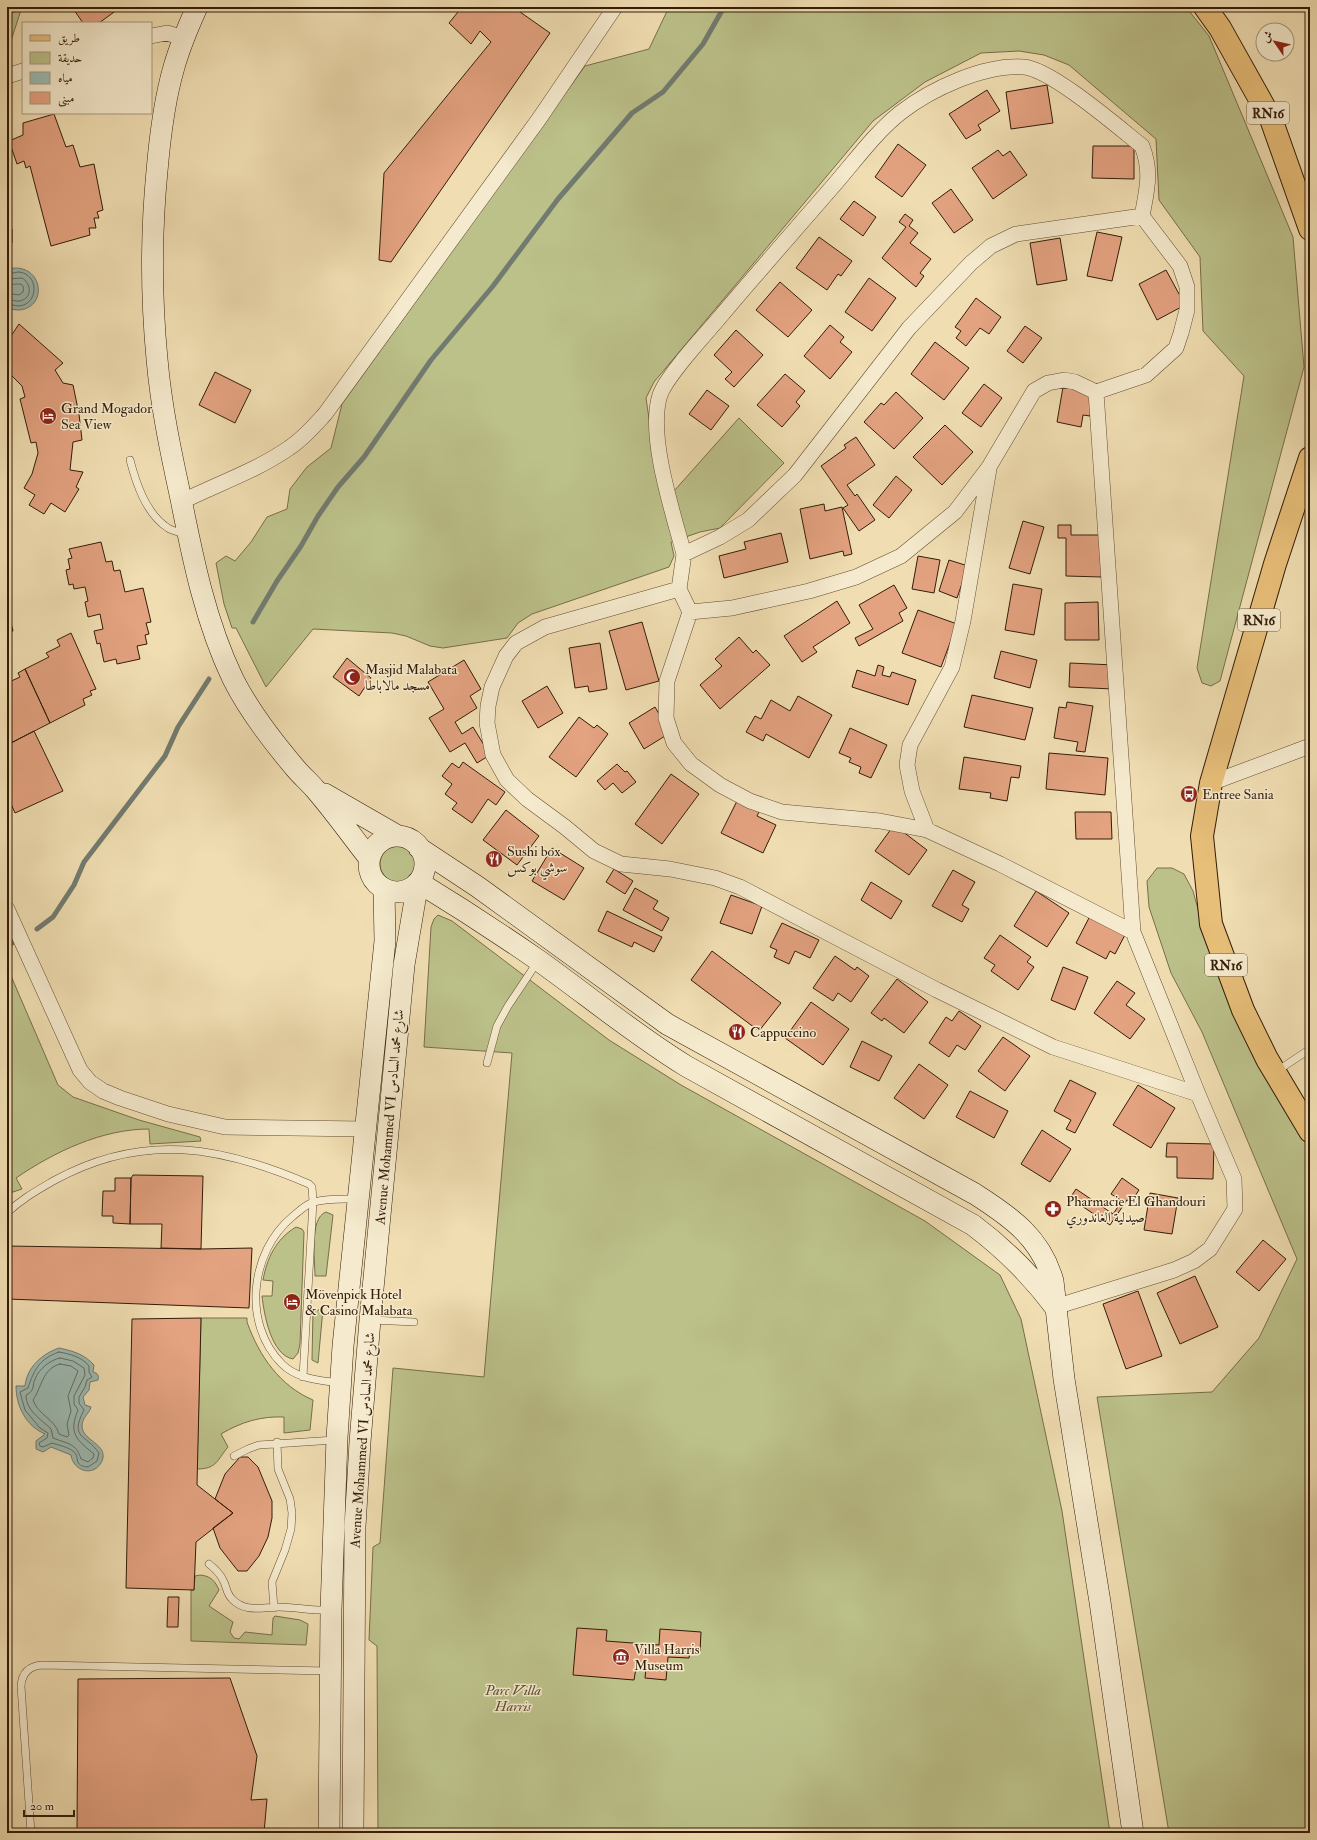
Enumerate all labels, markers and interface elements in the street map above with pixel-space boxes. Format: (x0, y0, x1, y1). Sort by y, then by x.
legend (22, 22, 152, 114)
north arrow (1255, 22, 1295, 62)
text: ش (1259, 28, 1276, 45)
text: طريق (58, 31, 80, 46)
text: حديقة (58, 51, 82, 66)
text: مياه (58, 71, 73, 86)
text: مبنى (58, 91, 74, 107)
road number: RN16 (1247, 102, 1289, 124)
place label: Grand Mogador Sea View (61, 400, 153, 433)
hotel icon: Grand Mogador Sea View (38, 406, 58, 426)
road number: RN16 (1238, 609, 1280, 631)
place label: Masjid Malabata مسجد مالاباطا (365, 661, 457, 694)
mosque icon: Masjid Malabata مسجد مالاباطا (342, 667, 362, 687)
bus stop icon: Entree Sania (1179, 784, 1199, 804)
place label: Entree Sania (1202, 786, 1274, 803)
place label: Sushi box سوشي بوكس (507, 843, 568, 881)
restaurant icon: Sushi box سوشي بوكس (484, 849, 504, 869)
road number: RN16 (1205, 954, 1247, 976)
street label: Avenue Mohammed VI شارع محمد السادس (372, 1009, 410, 1227)
restaurant icon: Cappuccino (727, 1022, 747, 1042)
place label: Cappuccino (750, 1024, 816, 1042)
place label: Pharmacie El Ghandouri صيدلية الغاندوري (1066, 1193, 1206, 1229)
pharmacy icon: Pharmacie El Ghandouri صيدلية الغاندوري (1043, 1199, 1063, 1219)
place label: Mövenpick Hotel & Casino Malabata (305, 1286, 413, 1319)
hotel icon: Mövenpick Hotel & Casino Malabata (282, 1292, 302, 1312)
street label: Avenue Mohammed VI شارع محمد السادس (346, 1332, 382, 1550)
place label: Villa Harris Museum (634, 1641, 700, 1674)
museum icon: Villa Harris Museum (611, 1647, 631, 1667)
park label: Parc Villa Harris (484, 1682, 541, 1715)
scale bar (24, 1792, 74, 1818)
text: 20 m (30, 1799, 55, 1814)

